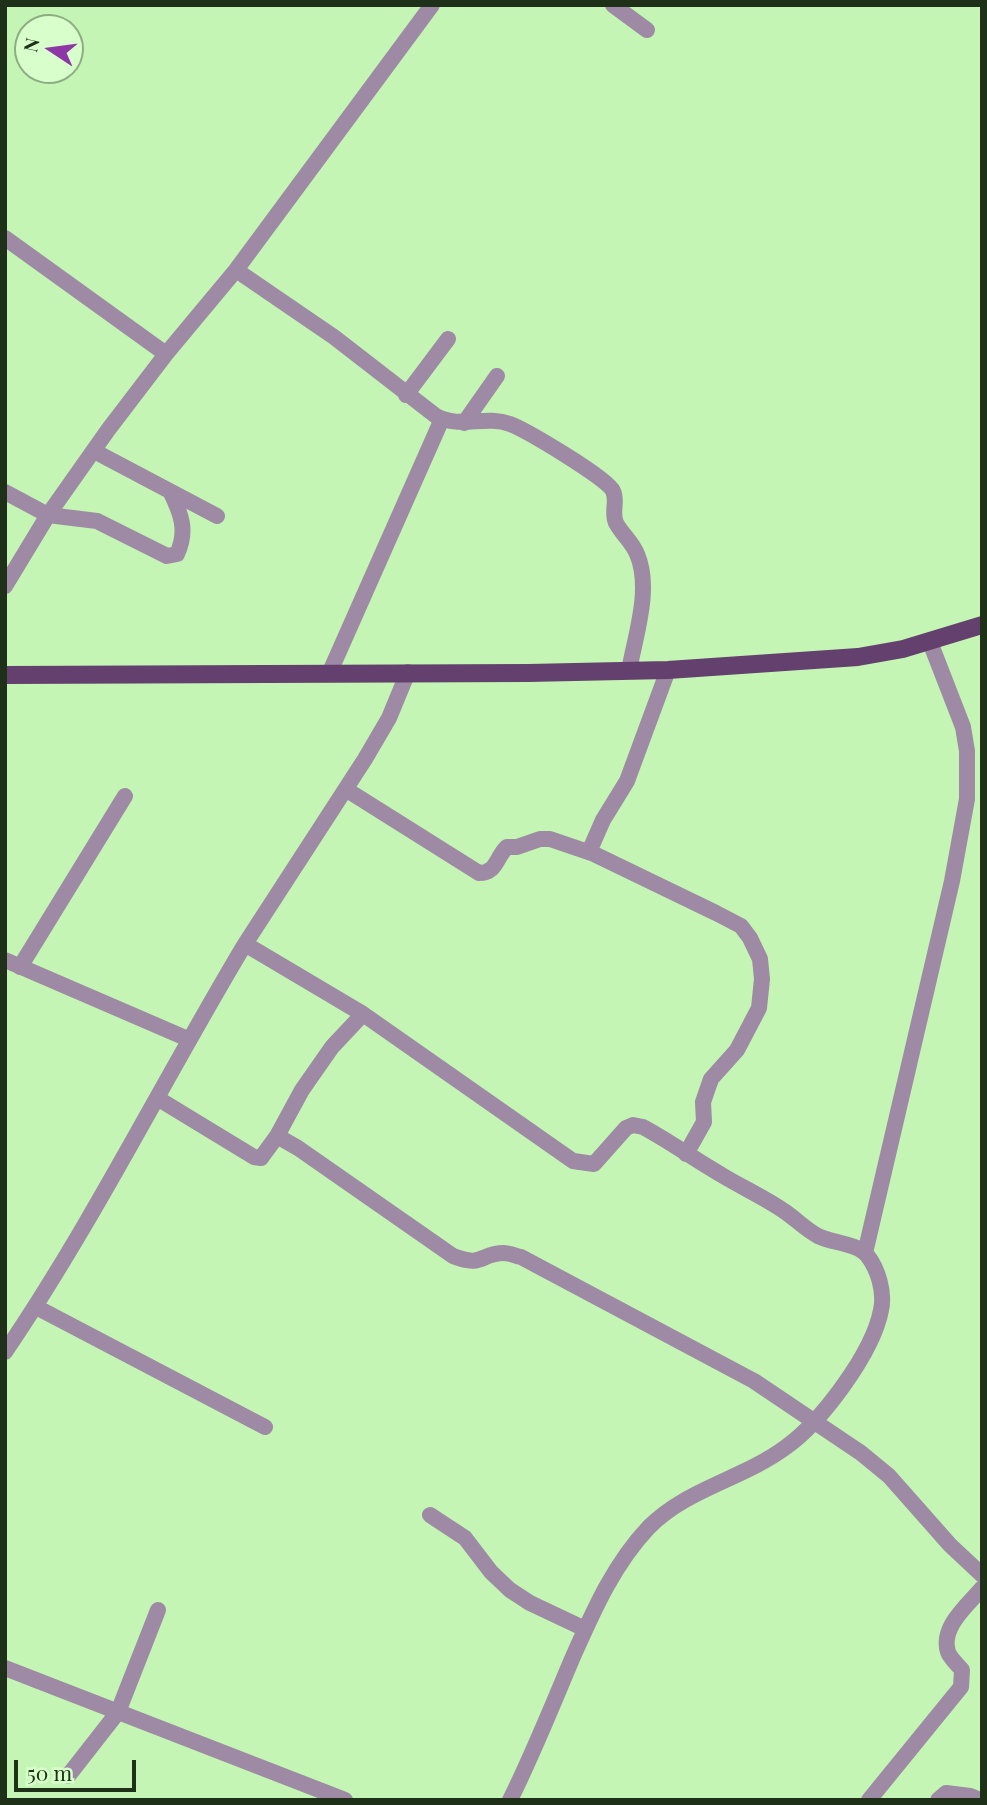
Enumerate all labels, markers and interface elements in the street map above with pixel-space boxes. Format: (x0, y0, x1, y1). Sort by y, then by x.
north arrow (14, 14, 84, 84)
text: N (16, 35, 45, 54)
scale bar (18, 1745, 140, 1789)
text: 50 m (27, 1758, 72, 1786)

